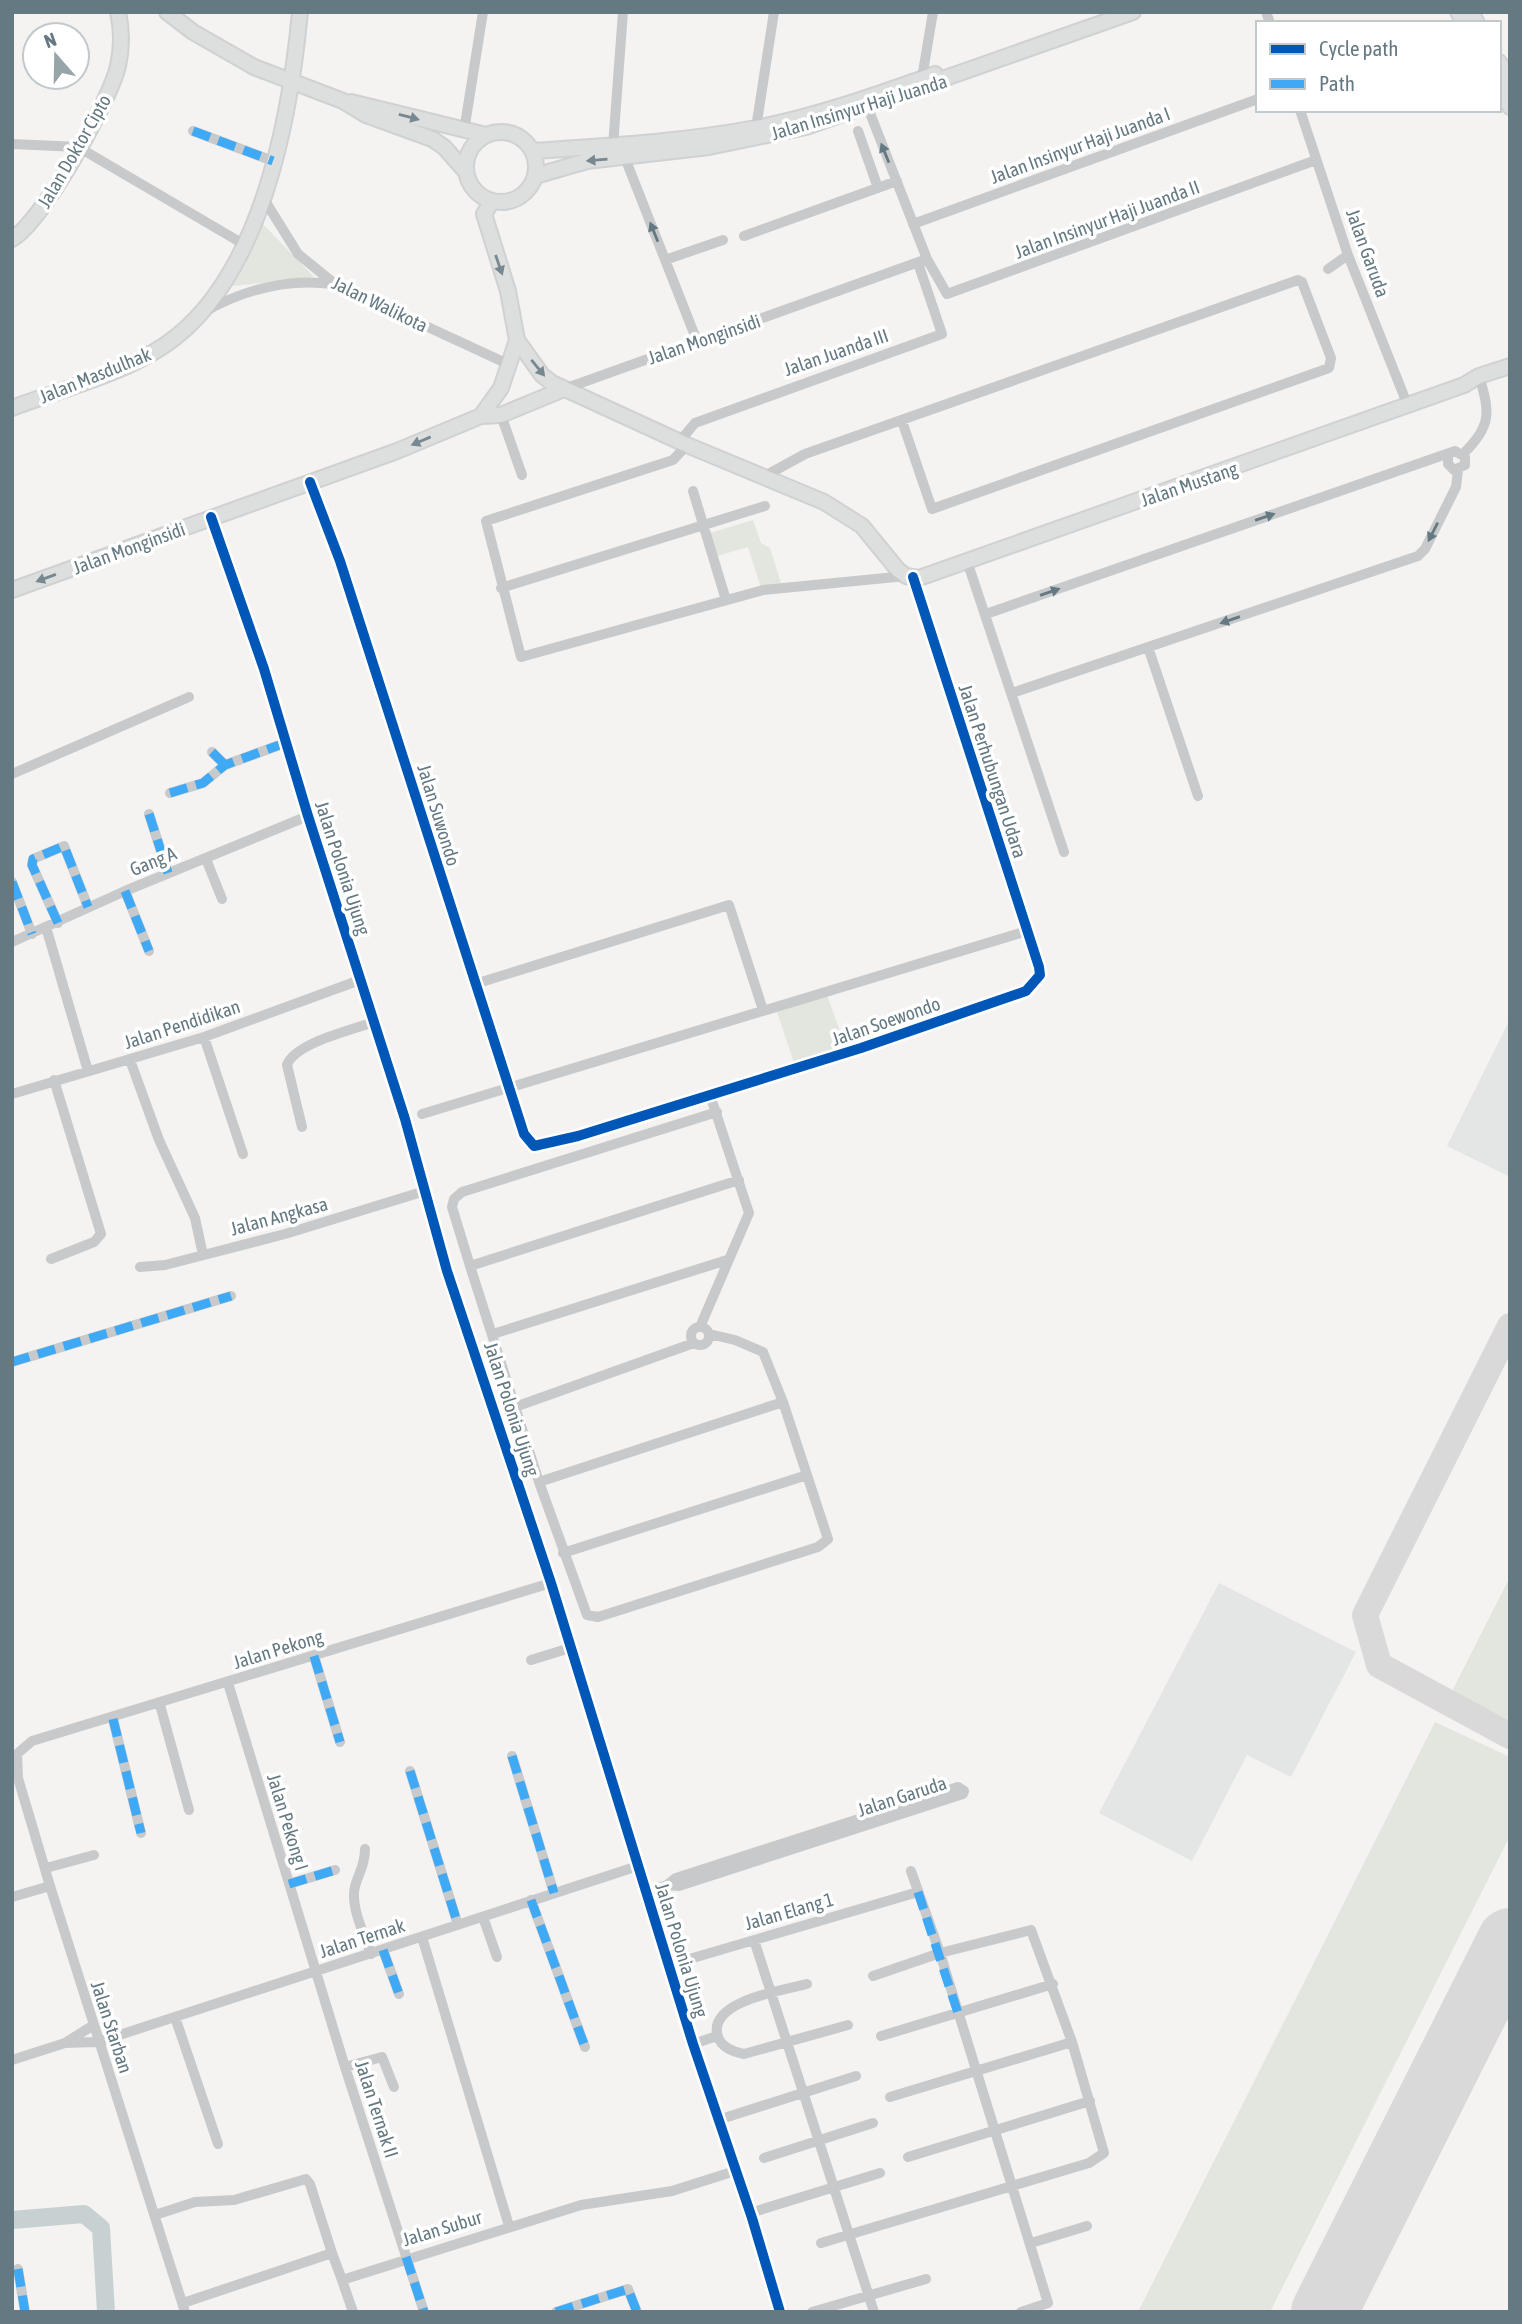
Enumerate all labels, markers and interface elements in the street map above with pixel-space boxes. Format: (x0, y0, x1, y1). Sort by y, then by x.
north arrow (21, 21, 91, 91)
legend (1256, 21, 1501, 112)
text: N (41, 28, 59, 52)
text: Cycle path (1319, 36, 1398, 60)
street label: Jalan Insinyur Haji Juanda (768, 70, 950, 144)
text: Path (1319, 71, 1355, 95)
street label: Jalan Doktor Cipto (33, 90, 115, 212)
street label: Jalan Insinyur Haji Juanda I (987, 102, 1173, 188)
one-way arrow (399, 112, 420, 122)
one-way arrow (880, 142, 891, 163)
one-way arrow (586, 155, 608, 166)
street label: Jalan Insinyur Haji Juanda II (1012, 175, 1202, 263)
street label: Jalan Garuda (1342, 206, 1394, 300)
one-way arrow (648, 221, 659, 242)
one-way arrow (494, 255, 505, 276)
street label: Jalan Walikota (329, 271, 431, 337)
street label: Jalan Monginsidi (645, 309, 763, 369)
street label: Jalan Juanda III (781, 324, 891, 380)
street label: Jalan Masdulhak (36, 342, 155, 407)
one-way arrow (530, 358, 545, 376)
one-way arrow (411, 435, 431, 447)
street label: Jalan Mustang (1138, 457, 1241, 511)
one-way arrow (1255, 511, 1276, 522)
street label: Jalan Monginsidi (70, 518, 188, 578)
one-way arrow (1428, 522, 1439, 542)
one-way arrow (36, 573, 57, 584)
one-way arrow (1040, 586, 1061, 597)
one-way arrow (1219, 615, 1240, 626)
street label: Jalan Perhubungan Udara (955, 681, 1031, 861)
street label: Jalan Suwondo (413, 762, 465, 868)
street label: Jalan Polonia Ujung (311, 798, 375, 939)
street label: Gang A (127, 842, 180, 880)
street label: Jalan Soewondo (829, 992, 943, 1050)
street label: Jalan Pendidikan (121, 995, 243, 1053)
street label: Jalan Angkasa (228, 1192, 330, 1240)
street label: Jalan Polonia Ujung (480, 1339, 544, 1480)
street label: Jalan Pekong (230, 1625, 326, 1673)
street label: Jalan Pekong I (263, 1771, 313, 1873)
street label: Jalan Garuda (855, 1771, 949, 1821)
street label: Jalan Polonia Ujung (651, 1880, 713, 2021)
street label: Jalan Elang 1 (742, 1888, 836, 1934)
street label: Jalan Ternak (317, 1914, 408, 1962)
street label: Jalan Starban (87, 1978, 137, 2076)
street label: Jalan Ternak II (351, 2058, 403, 2160)
street label: Jalan Subur (400, 2205, 485, 2250)

